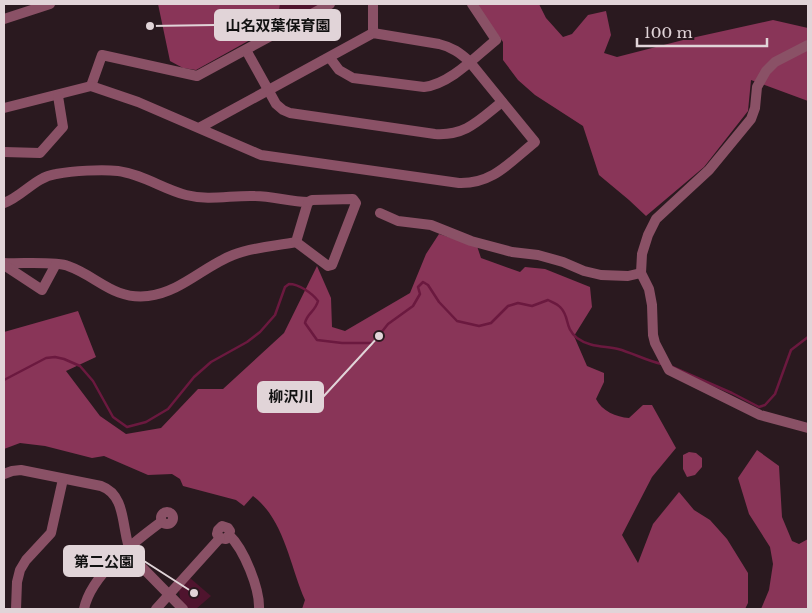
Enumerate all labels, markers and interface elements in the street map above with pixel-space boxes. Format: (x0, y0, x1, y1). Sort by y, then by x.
callout: 山名双葉保育園 (215, 10, 340, 40)
scale bar (637, 15, 767, 47)
text: 山名双葉保育園 (225, 16, 331, 35)
text: 100 m (644, 23, 693, 42)
callout: 柳沢川 (258, 382, 323, 412)
text: 柳沢川 (268, 387, 314, 406)
callout: 第二公園 (64, 546, 144, 576)
text: 第二公園 (74, 552, 134, 571)

